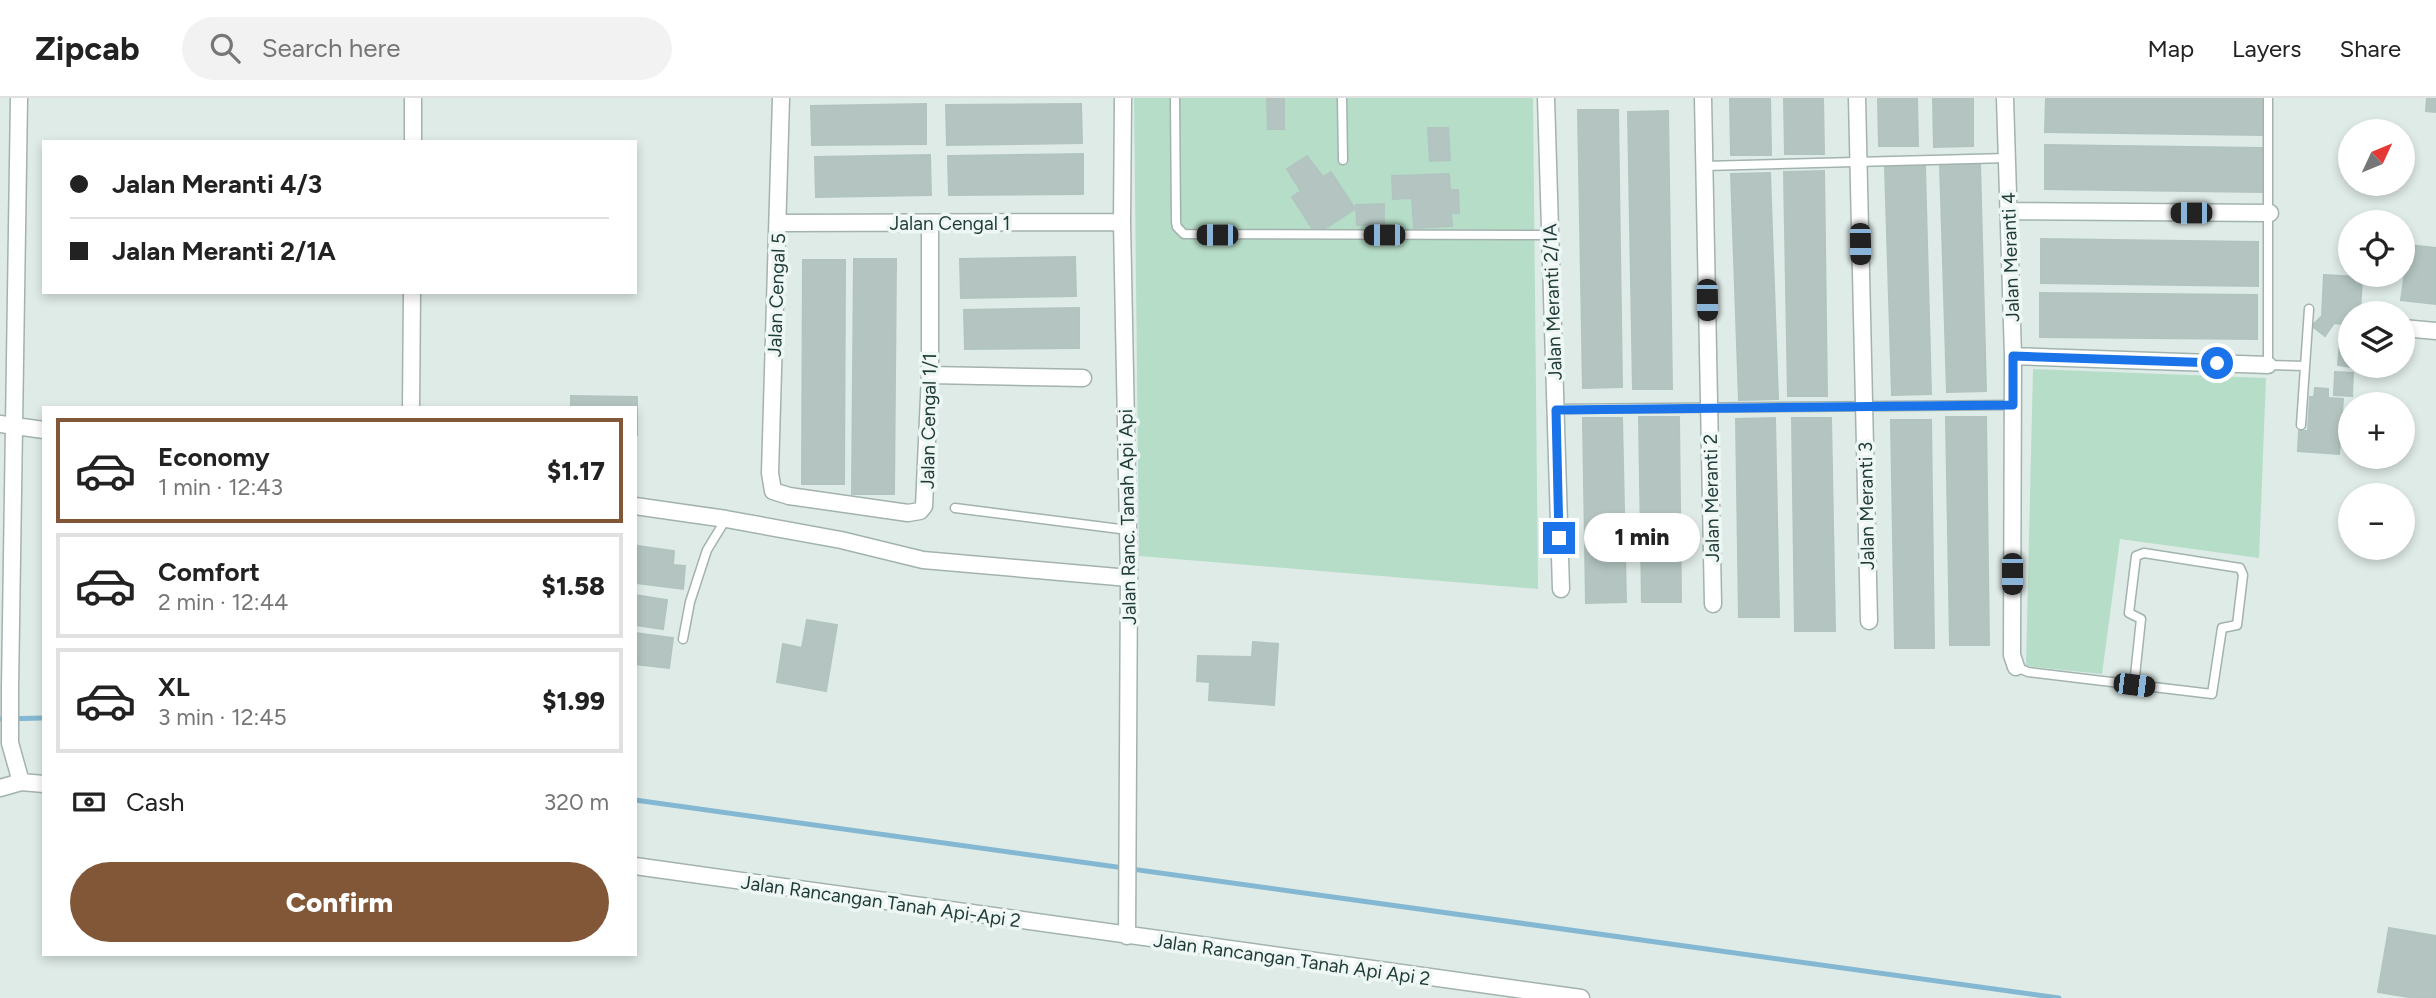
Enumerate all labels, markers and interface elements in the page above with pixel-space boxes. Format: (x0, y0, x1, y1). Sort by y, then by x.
search box (182, 17, 672, 80)
text: Zipcab (35, 29, 140, 68)
icon: search (206, 29, 244, 67)
text: Search here (262, 32, 401, 64)
text: Map (2147, 34, 2194, 63)
text: Layers (2232, 34, 2301, 63)
text: Share (2339, 34, 2401, 63)
north arrow (2338, 119, 2415, 196)
map controls (2338, 119, 2415, 560)
text: Jalan Meranti 4/3 (112, 168, 322, 200)
street label: Jalan Meranti 4 (1997, 191, 2024, 322)
car (2171, 203, 2213, 224)
button: locate (2338, 210, 2415, 287)
street label: Jalan Cengal 1 (890, 212, 1010, 235)
street label: Jalan Meranti 2/1A (1538, 223, 1567, 381)
car (1850, 223, 1871, 265)
car (1197, 225, 1239, 246)
car (1364, 225, 1406, 246)
street label: Jalan Cengal 5 (763, 233, 790, 357)
text: Jalan Meranti 2/1A (112, 235, 336, 267)
car (1697, 279, 1718, 321)
button: layers (2338, 301, 2415, 378)
route start (2201, 347, 2233, 379)
street label: Jalan Cengal 1/1 (916, 353, 941, 489)
button: + (2338, 392, 2415, 469)
street label: Jalan Ranc. Tanah Api Api (1114, 409, 1141, 625)
street label: Jalan Meranti 2 (1699, 433, 1724, 563)
icon: car (74, 439, 137, 502)
text: Economy (158, 441, 270, 473)
street label: Jalan Meranti 3 (1854, 442, 1879, 570)
text: $1.17 (547, 455, 605, 487)
text: 1 min · 12:43 (158, 473, 283, 501)
button: − (2338, 483, 2415, 560)
callout: 1 min (1584, 514, 1699, 562)
route end (1543, 522, 1575, 554)
text: 1 min (1615, 523, 1669, 551)
car (2002, 553, 2023, 595)
icon: car (74, 554, 137, 617)
text: Comfort (158, 556, 260, 588)
text: $1.58 (542, 570, 605, 602)
text: 2 min · 12:44 (158, 588, 288, 616)
icon: car (74, 669, 137, 732)
text: XL (158, 671, 190, 703)
car (2112, 672, 2157, 698)
text: $1.99 (542, 685, 605, 717)
text: 3 min · 12:45 (158, 703, 287, 731)
icon: cash (70, 783, 108, 821)
text: Cash (126, 786, 185, 818)
text: 320 m (544, 788, 609, 816)
button: Confirm (70, 862, 609, 942)
street label: Jalan Rancangan Tanah Api-Api 2 (740, 870, 1022, 933)
street label: Jalan Rancangan Tanah Api Api 2 (1152, 929, 1432, 990)

